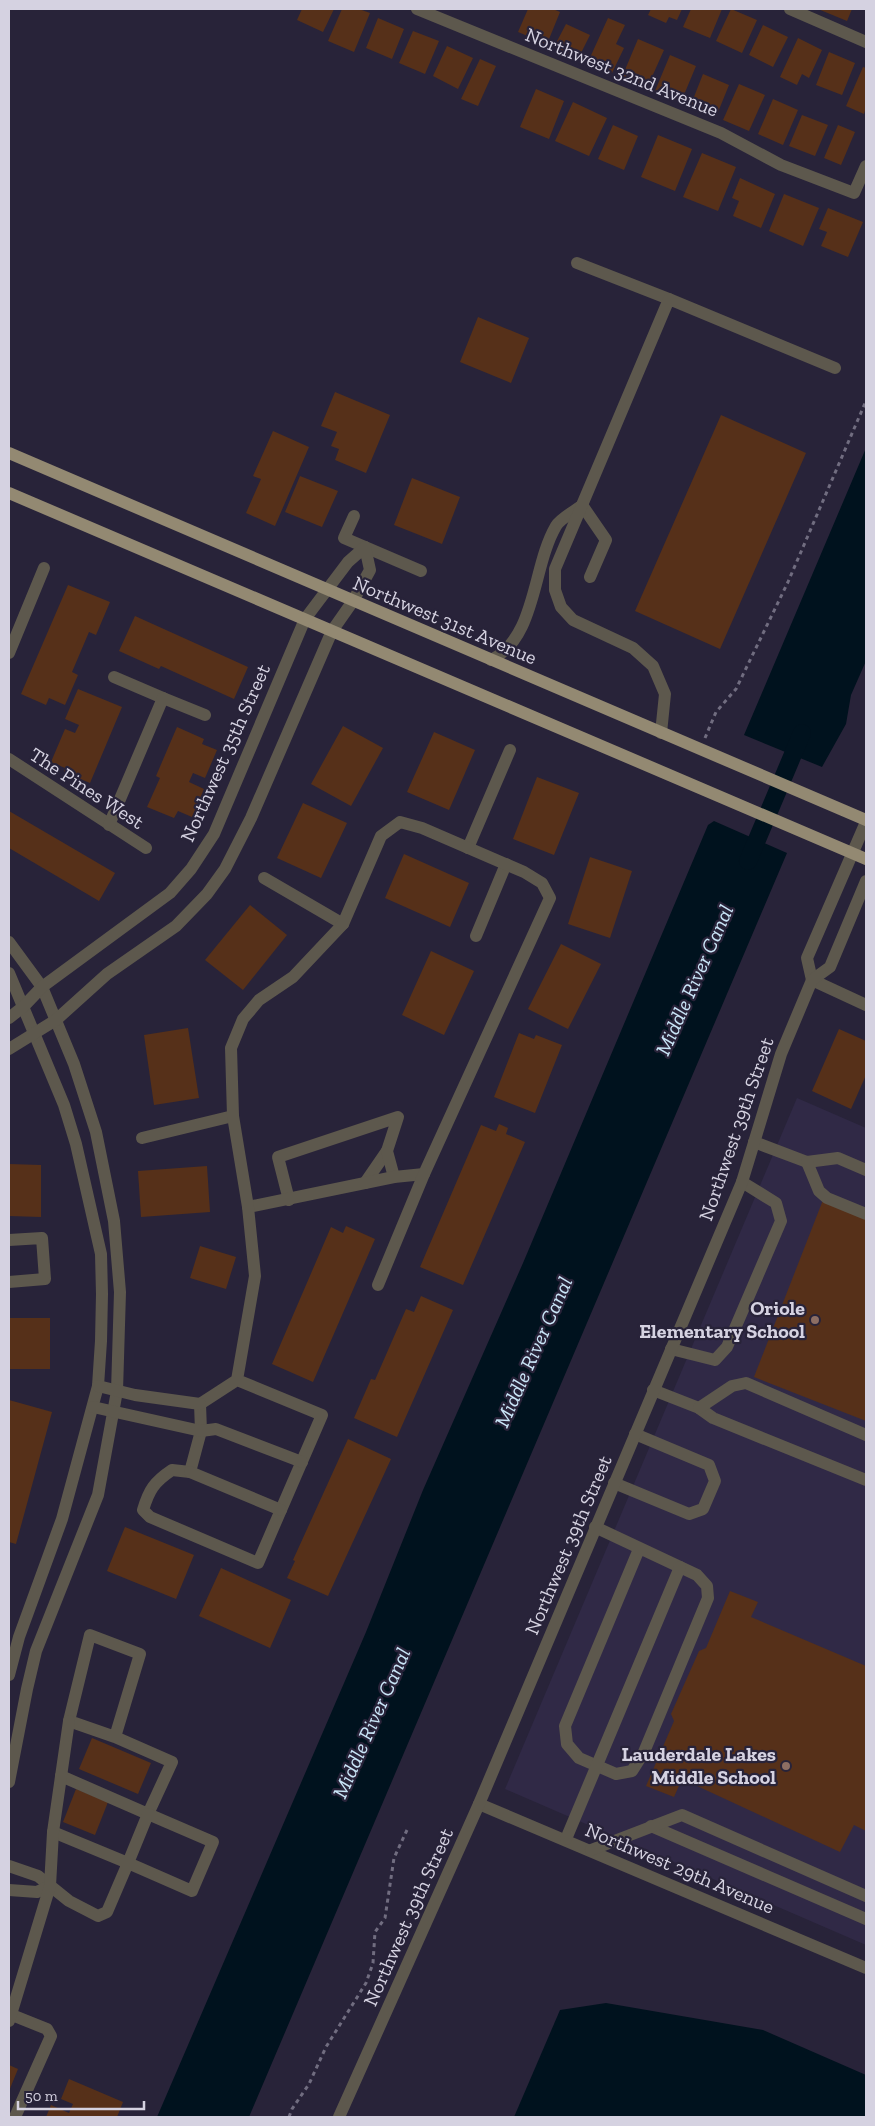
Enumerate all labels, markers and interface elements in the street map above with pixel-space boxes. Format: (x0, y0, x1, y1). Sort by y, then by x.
street label: Northwest 32nd Avenue (522, 22, 722, 122)
street label: Northwest 31st Avenue (349, 570, 541, 670)
street label: Northwest 35th Street (175, 660, 275, 846)
street label: The Pines West (25, 742, 149, 834)
water label: Middle River Canal (650, 901, 738, 1059)
street label: Northwest 39th Street (693, 1034, 779, 1224)
water label: Middle River Canal (489, 1273, 577, 1431)
place label: Oriole Elementary School (639, 1296, 805, 1343)
marker: Oriole Elementary School (809, 1314, 821, 1326)
street label: Northwest 39th Street (519, 1451, 617, 1638)
water label: Middle River Canal (327, 1644, 415, 1802)
place label: Lauderdale Lakes Middle School (621, 1742, 776, 1789)
marker: Lauderdale Lakes Middle School (780, 1760, 792, 1772)
street label: Northwest 29th Avenue (582, 1817, 778, 1919)
street label: Northwest 39th Street (358, 1824, 458, 2010)
scale bar (18, 2078, 144, 2110)
text: 50 m (25, 2087, 58, 2105)

